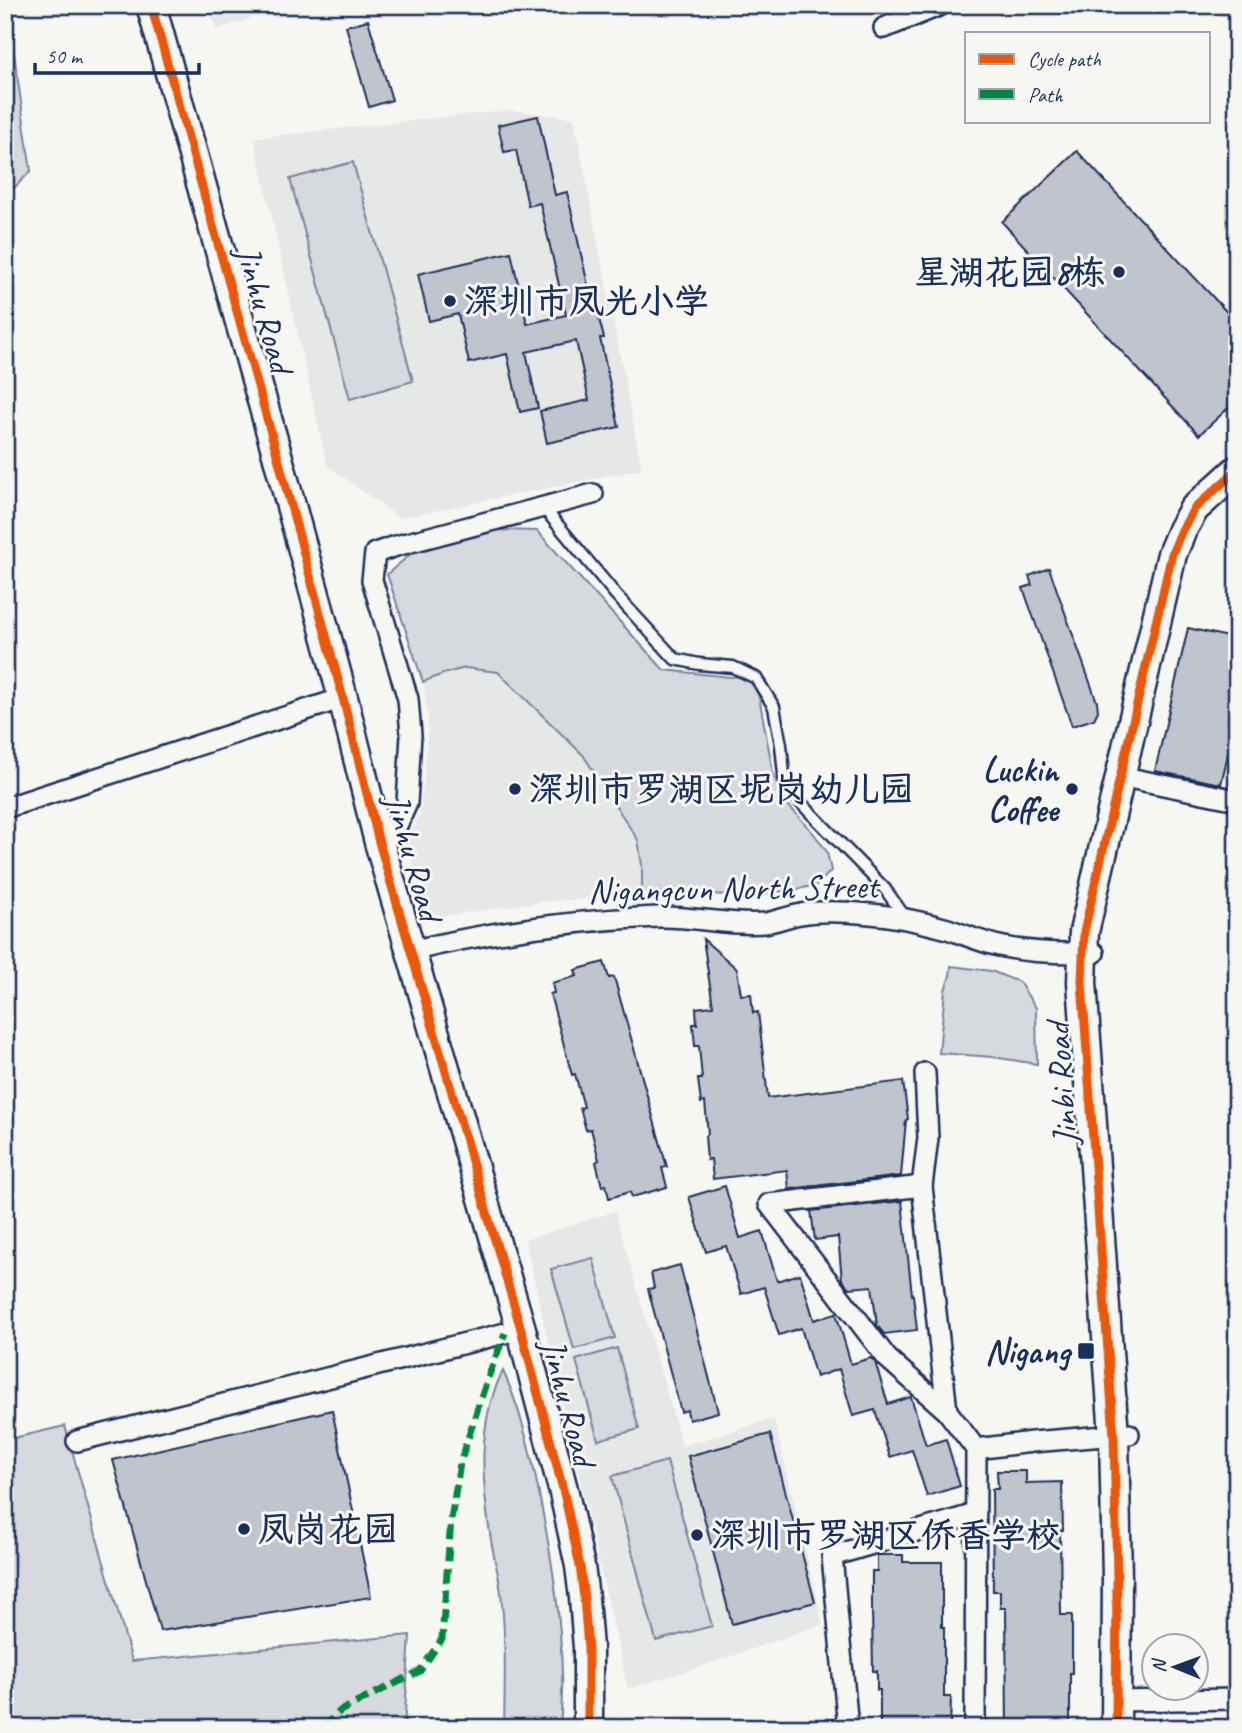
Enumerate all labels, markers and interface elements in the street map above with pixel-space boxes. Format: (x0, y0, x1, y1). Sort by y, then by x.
scale bar (35, 32, 200, 76)
legend (965, 32, 1210, 122)
text: 50 m (46, 43, 84, 69)
text: Cycle path (1028, 46, 1101, 72)
text: Path (1028, 82, 1064, 108)
street label: Jinhu Road (224, 239, 305, 383)
place label: 星湖花园8栋 (914, 250, 1105, 295)
marker: 星湖花园8栋 (1111, 264, 1127, 280)
place label: 深圳市凤光小学 (464, 279, 709, 324)
marker: 深圳市凤光小学 (442, 293, 458, 309)
place label: Luckin Coffee (983, 747, 1060, 832)
place label: 深圳市罗湖区坭岗幼儿园 (529, 767, 914, 812)
marker: 深圳市罗湖区坭岗幼儿园 (507, 781, 523, 797)
marker: Luckin Coffee (1064, 781, 1080, 797)
street label: Jinhu Road (373, 787, 454, 931)
street label: Nigangcun North Street (588, 863, 882, 914)
street label: Jinbi Road (1034, 1016, 1088, 1149)
place label: Nigang (985, 1329, 1073, 1374)
street label: Jinhu Road (530, 1332, 608, 1476)
marker: Nigang (1076, 1341, 1096, 1361)
place label: 凤岗花园 (258, 1507, 398, 1552)
place label: 深圳市罗湖区侨香学校 (711, 1513, 1061, 1558)
marker: 凤岗花园 (236, 1521, 252, 1537)
marker: 深圳市罗湖区侨香学校 (689, 1527, 705, 1543)
north arrow (1140, 1632, 1210, 1702)
text: N (1147, 1657, 1171, 1673)

